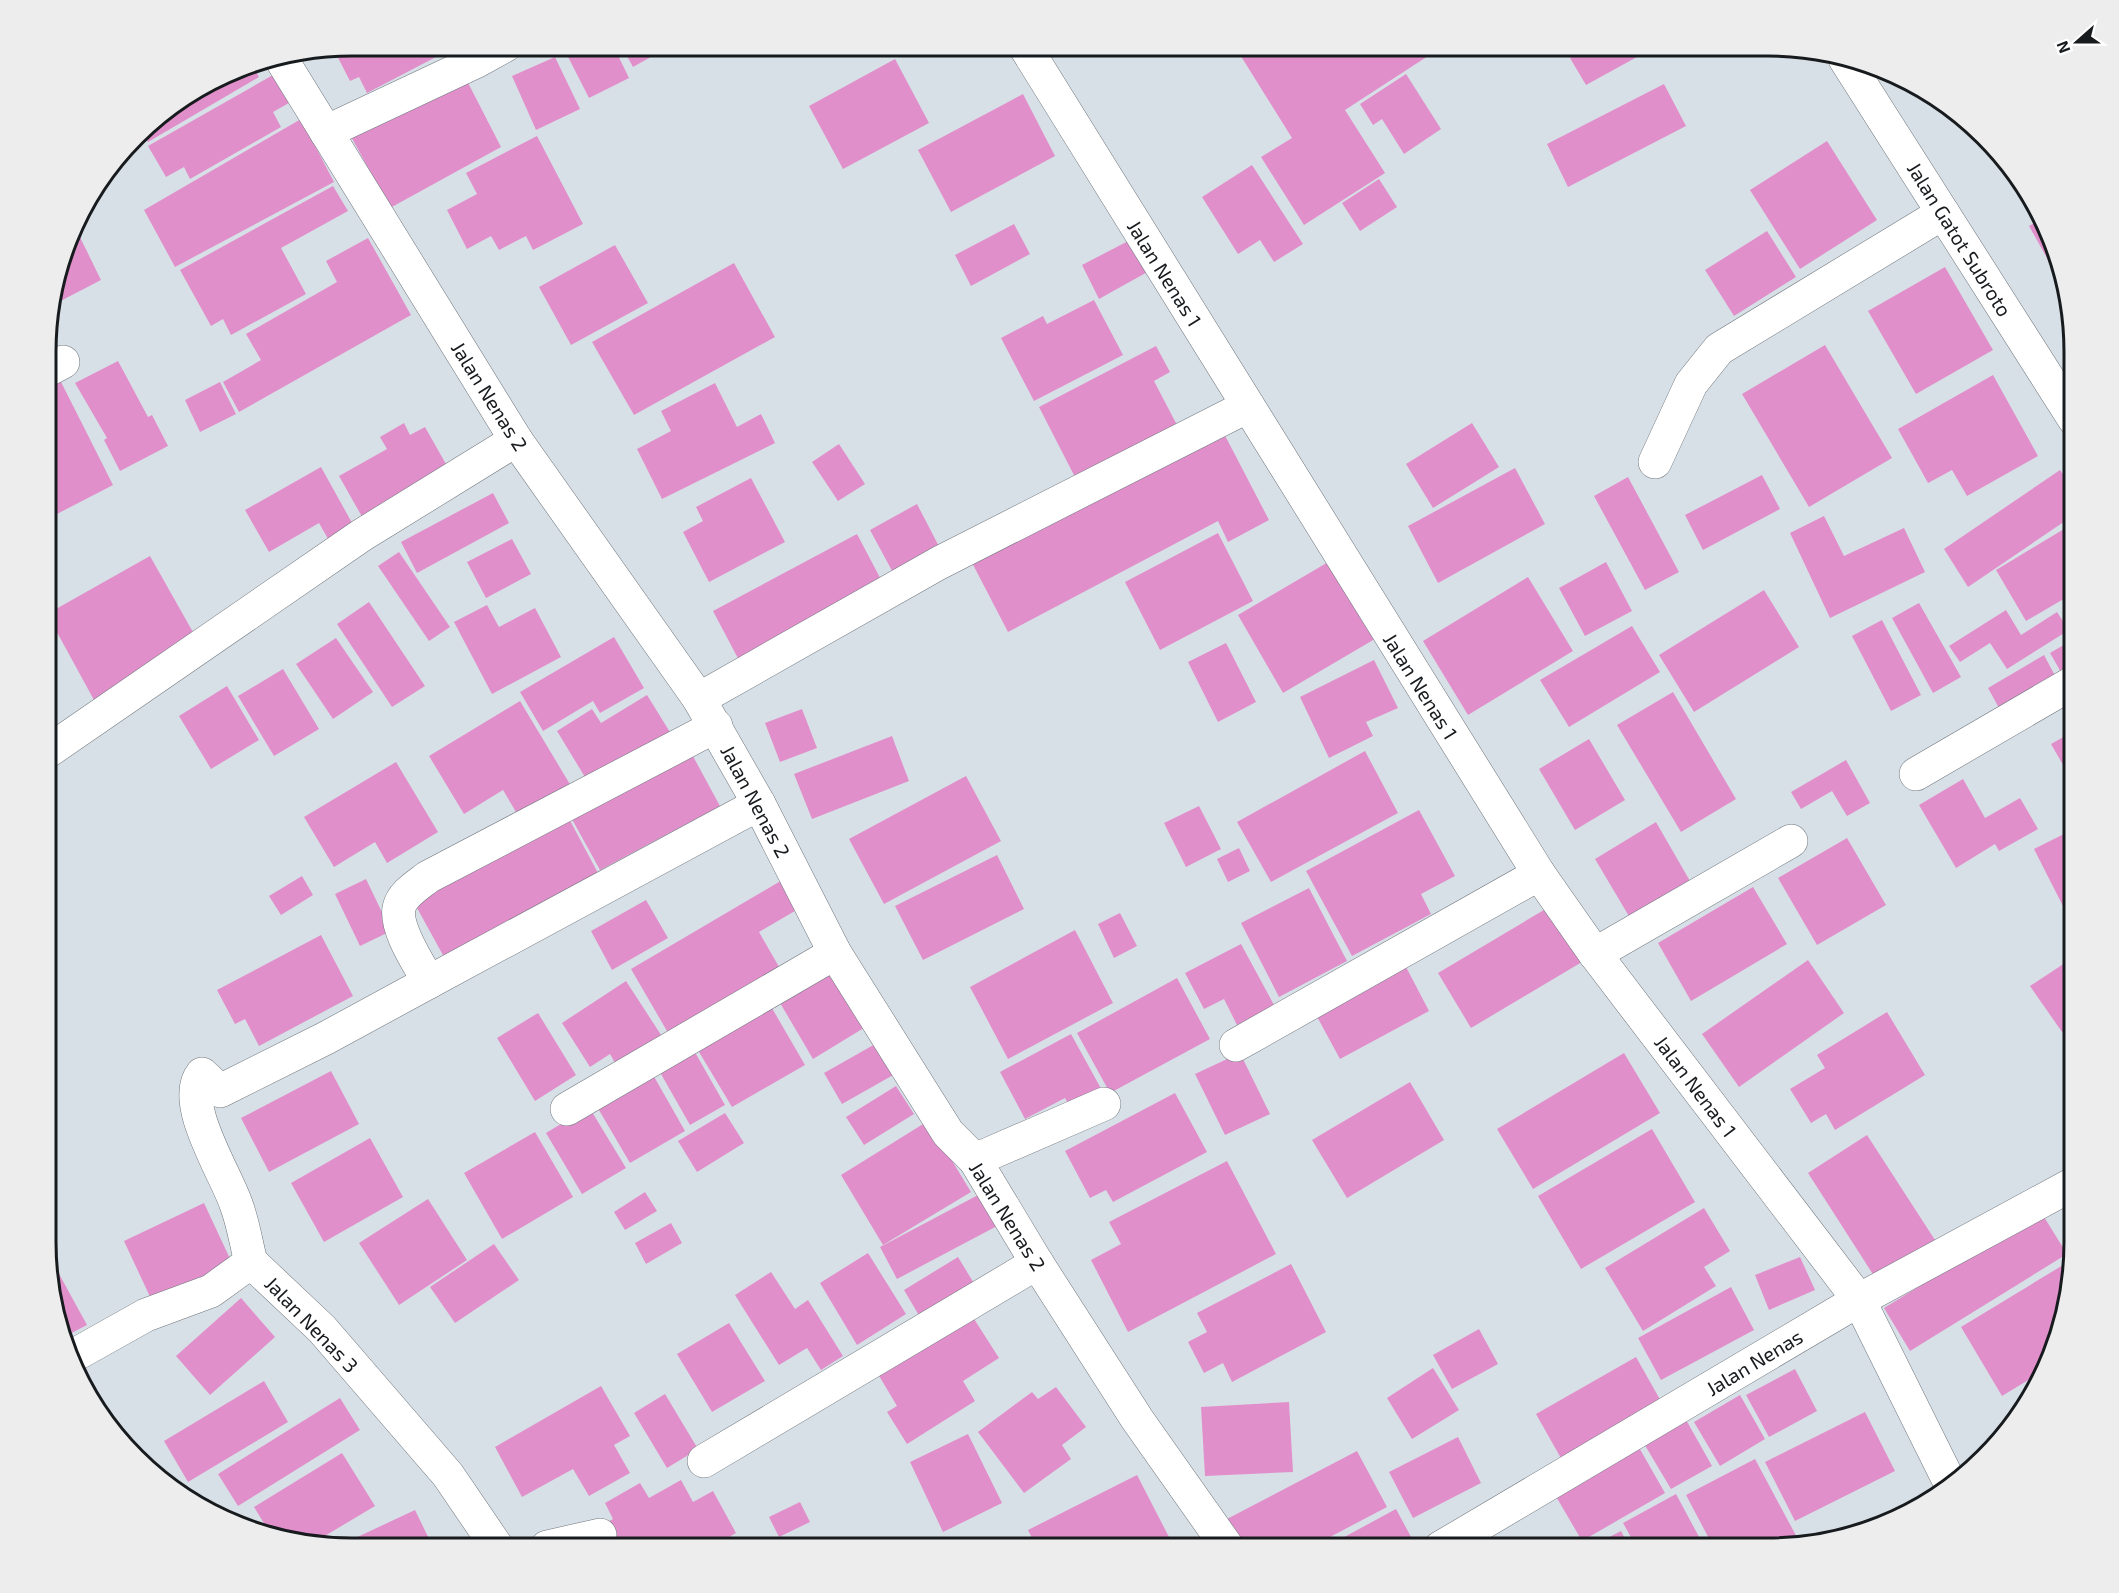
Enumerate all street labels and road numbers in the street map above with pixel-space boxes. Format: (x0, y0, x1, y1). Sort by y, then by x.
street label: Jalan Gatot Subroto (1903, 157, 2017, 321)
street label: Jalan Nenas 1 (1123, 215, 1207, 331)
street label: Jalan Nenas 2 (447, 337, 533, 455)
street label: Jalan Nenas 1 (1379, 628, 1463, 744)
street label: Jalan Nenas 2 (716, 741, 796, 861)
street label: Jalan Nenas 1 (1650, 1031, 1742, 1141)
street label: Jalan Nenas 2 (965, 1157, 1051, 1275)
street label: Jalan Nenas 3 (260, 1271, 364, 1377)
street label: Jalan Nenas (1701, 1324, 1807, 1400)

